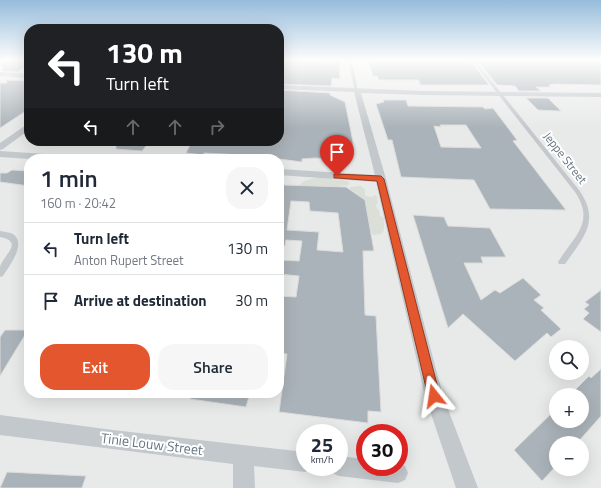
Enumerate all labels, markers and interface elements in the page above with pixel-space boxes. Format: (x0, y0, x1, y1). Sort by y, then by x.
text: 130 m (106, 31, 183, 74)
icon: left (40, 40, 92, 92)
text: Turn left (106, 70, 169, 97)
icon: left (80, 116, 102, 138)
icon: ahead (122, 116, 144, 138)
icon: ahead (164, 116, 186, 138)
icon: right (206, 116, 228, 138)
street label: Jeppe Street (539, 128, 592, 188)
pin (320, 135, 354, 176)
icon: arrive (326, 141, 348, 163)
text: 1 min (40, 160, 98, 196)
button: close (226, 167, 268, 209)
text: 160 m · 20:42 (40, 193, 116, 213)
text: Turn left (74, 227, 129, 250)
text: 130 m (227, 237, 268, 260)
icon: left (40, 238, 62, 260)
text: Anton Rupert Street (74, 250, 184, 270)
text: Arrive at destination (74, 289, 207, 312)
text: 30 m (235, 289, 268, 312)
icon: arrive (40, 290, 62, 312)
map controls (549, 340, 589, 476)
button: search (549, 340, 589, 380)
button: Exit (40, 344, 150, 390)
button: Share (158, 344, 268, 390)
position arrow (413, 375, 455, 417)
button: + (549, 388, 589, 428)
speed limit sign: 30 (356, 424, 408, 476)
street label: Tinie Louw Street (100, 427, 204, 460)
text: 25 (311, 429, 333, 460)
button: − (549, 436, 589, 476)
text: km/h (311, 452, 333, 467)

